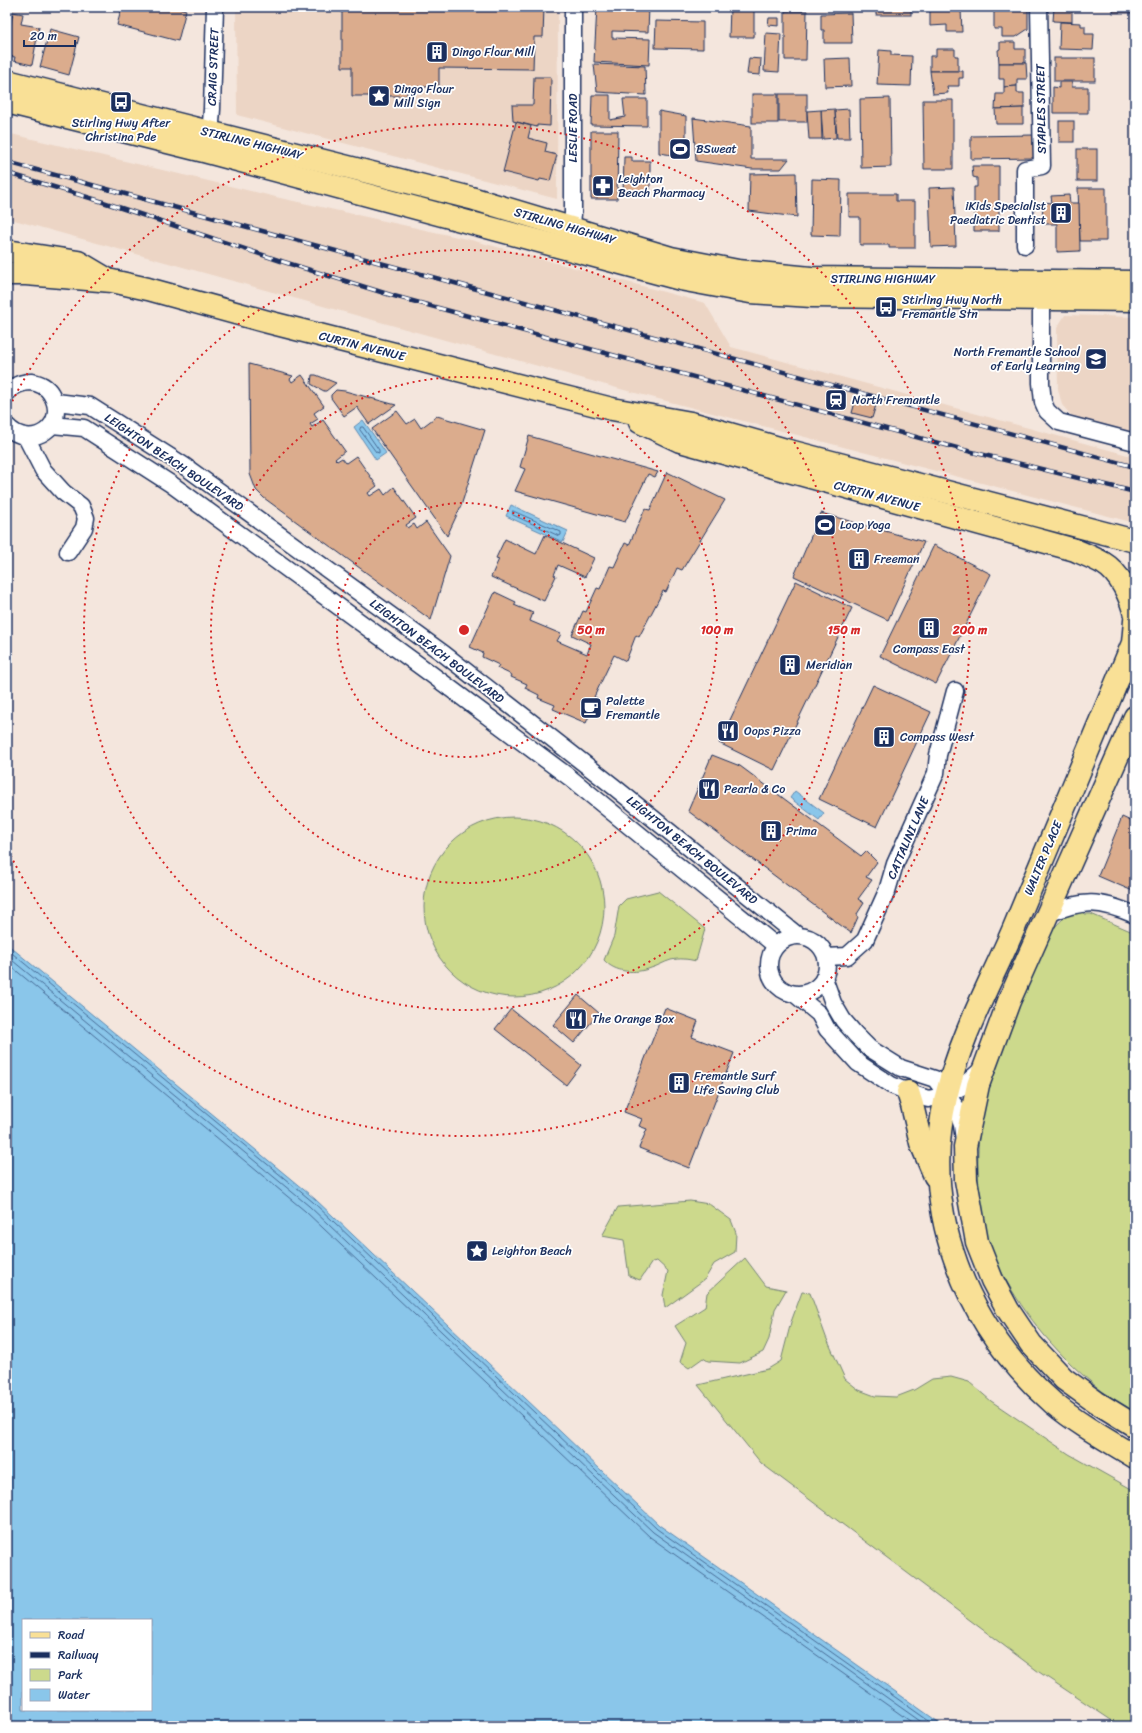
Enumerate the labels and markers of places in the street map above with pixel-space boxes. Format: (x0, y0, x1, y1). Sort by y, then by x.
building icon: Dingo Flour Mill (424, 39, 450, 65)
place label: Dingo Flour Mill (452, 41, 535, 63)
place label: Dingo Flour Mill Sign (394, 78, 455, 114)
place icon: Dingo Flour Mill Sign (366, 83, 392, 109)
bus stop icon: Stirling Hwy After Christina Pde (108, 89, 134, 115)
place label: Stirling Hwy After Christina Pde (72, 112, 171, 148)
sports icon: BSweat (667, 136, 693, 162)
place label: BSweat (696, 138, 737, 160)
place label: Leighton Beach Pharmacy (618, 168, 706, 204)
pharmacy icon: Leighton Beach Pharmacy (590, 173, 616, 199)
place label: iKids Specialist Paediatric Dentist (950, 195, 1046, 231)
building icon: iKids Specialist Paediatric Dentist (1048, 200, 1074, 226)
place label: Stirling Hwy North Fremantle Stn (902, 289, 1002, 325)
bus stop icon: Stirling Hwy North Fremantle Stn (873, 294, 899, 320)
place label: North Fremantle School of Early Learning (954, 341, 1081, 377)
school or university icon: North Fremantle School of Early Learning (1083, 346, 1109, 372)
station icon: North Fremantle (823, 387, 849, 413)
place label: North Fremantle (852, 389, 940, 411)
sports icon: Loop Yoga (812, 512, 838, 538)
place label: Loop Yoga (840, 514, 890, 536)
building icon: Freeman (846, 546, 872, 572)
place label: Freeman (874, 548, 920, 570)
building icon: Compass East (916, 615, 942, 641)
centre of rings (457, 623, 471, 637)
place label: Compass East (893, 638, 966, 660)
building icon: Meridian (777, 652, 803, 678)
place label: Meridian (806, 654, 853, 676)
place label: Palette Fremantle (606, 690, 660, 726)
cafe icon: Palette Fremantle (578, 695, 604, 721)
restaurant icon: Oops Pizza (715, 718, 741, 744)
place label: Oops Pizza (744, 720, 801, 742)
building icon: Compass West (871, 724, 897, 750)
place label: Compass West (900, 726, 975, 748)
restaurant icon: Pearla & Co (696, 776, 722, 802)
place label: Pearla & Co (724, 778, 785, 800)
building icon: Prima (758, 818, 784, 844)
place label: Prima (786, 820, 818, 842)
restaurant icon: The Orange Box (563, 1006, 589, 1032)
place label: The Orange Box (592, 1008, 675, 1030)
place label: Fremantle Surf Life Saving Club (694, 1065, 780, 1101)
building icon: Fremantle Surf Life Saving Club (666, 1070, 692, 1096)
place icon: Leighton Beach (464, 1238, 490, 1264)
place label: Leighton Beach (492, 1240, 572, 1262)

